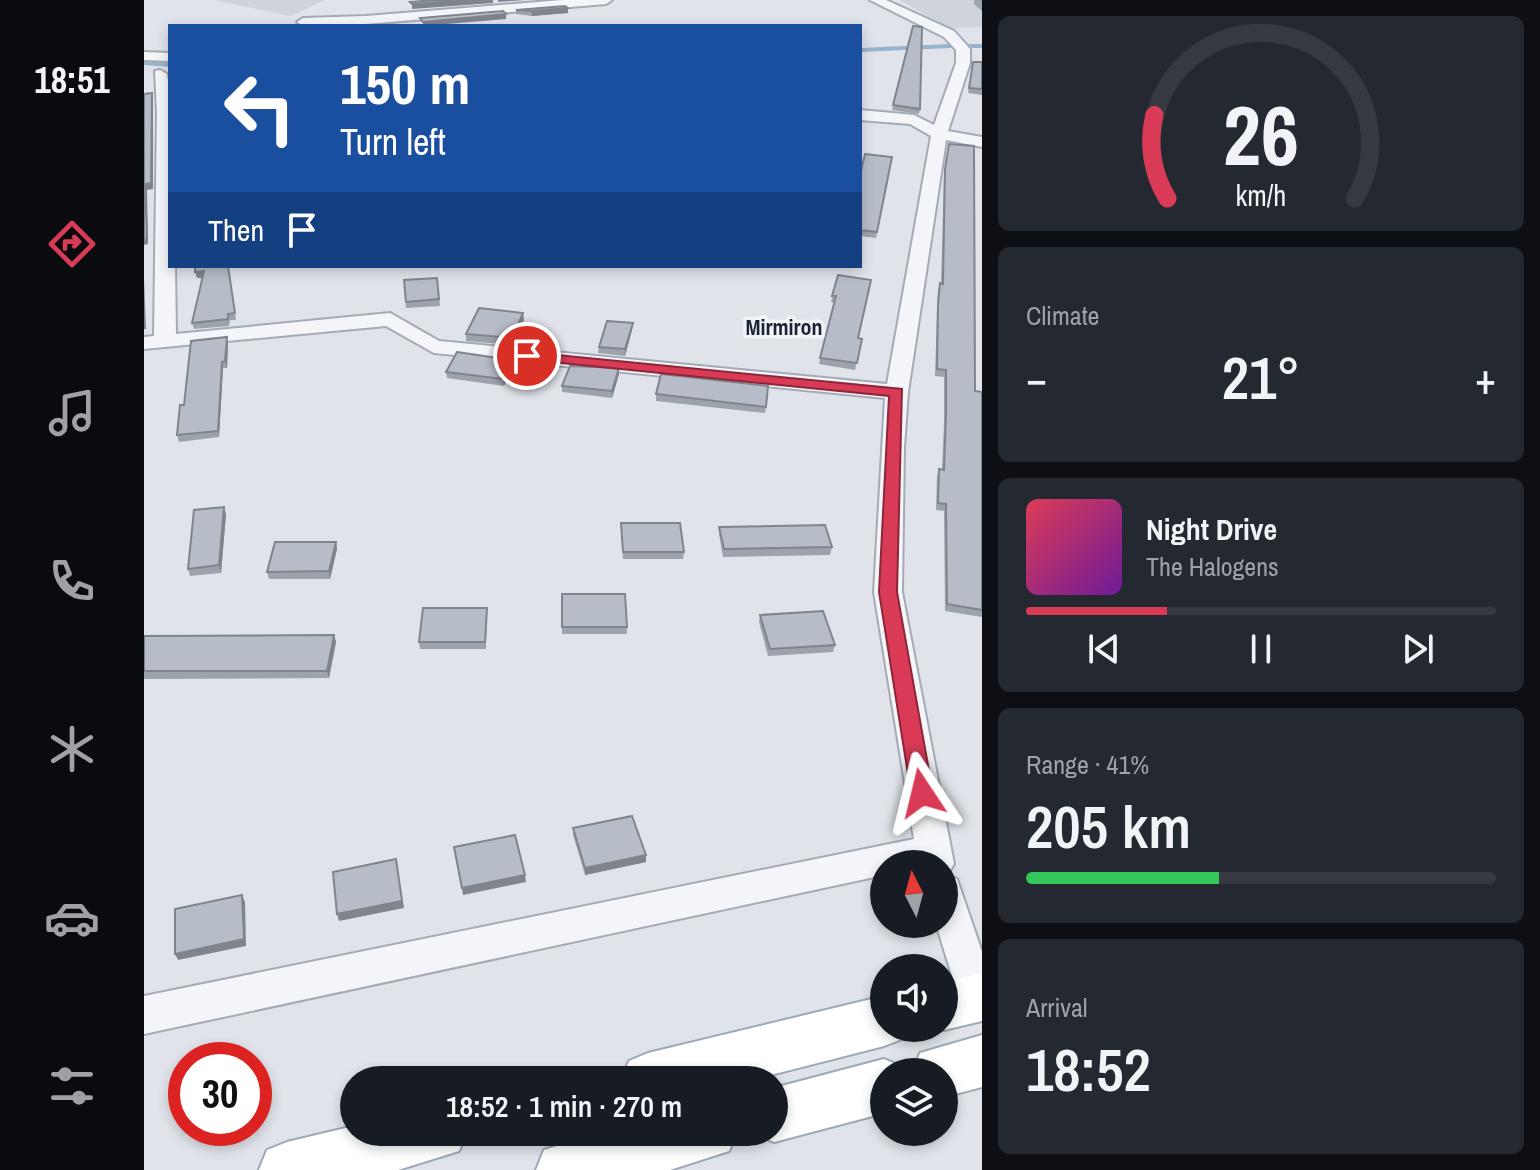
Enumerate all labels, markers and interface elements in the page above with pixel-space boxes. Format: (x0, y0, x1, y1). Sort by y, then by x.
text: 150 m (340, 46, 470, 121)
text: 18:51 (34, 56, 110, 104)
icon: left (208, 56, 312, 160)
text: 26 (1223, 79, 1299, 191)
text: Turn left (340, 118, 446, 166)
text: km/h (1236, 177, 1286, 216)
icon: arrive (280, 208, 324, 252)
text: Then (208, 210, 264, 250)
icon: directions (44, 216, 100, 272)
text: Climate (1026, 298, 1099, 333)
district label: Mirmiron (745, 312, 823, 342)
pin (493, 322, 561, 390)
icon: arrive (505, 334, 549, 378)
text: 21° (1222, 337, 1300, 418)
text: − (1026, 348, 1047, 408)
text: + (1475, 348, 1496, 408)
icon: music (44, 385, 100, 441)
text: Night Drive (1146, 509, 1277, 549)
text: The Halogens (1146, 549, 1279, 584)
icon: phone (44, 553, 100, 609)
icon: previous (1082, 627, 1126, 671)
icon: pause (1239, 627, 1283, 671)
icon: next (1396, 627, 1440, 671)
icon: climate (44, 721, 100, 777)
text: Range · 41% (1026, 747, 1149, 782)
position arrow (880, 751, 964, 835)
text: 205 km (1026, 786, 1191, 867)
north arrow (870, 850, 958, 938)
map controls (870, 850, 958, 1146)
icon: car (44, 890, 100, 946)
button: sound (870, 954, 958, 1042)
text: Arrival (1026, 990, 1088, 1025)
text: 18:52 (1026, 1029, 1151, 1110)
speed limit sign: 30 (168, 1042, 272, 1146)
icon: filters (44, 1058, 100, 1114)
button: layers (870, 1058, 958, 1146)
text: 18:52 · 1 min · 270 m (446, 1086, 682, 1126)

